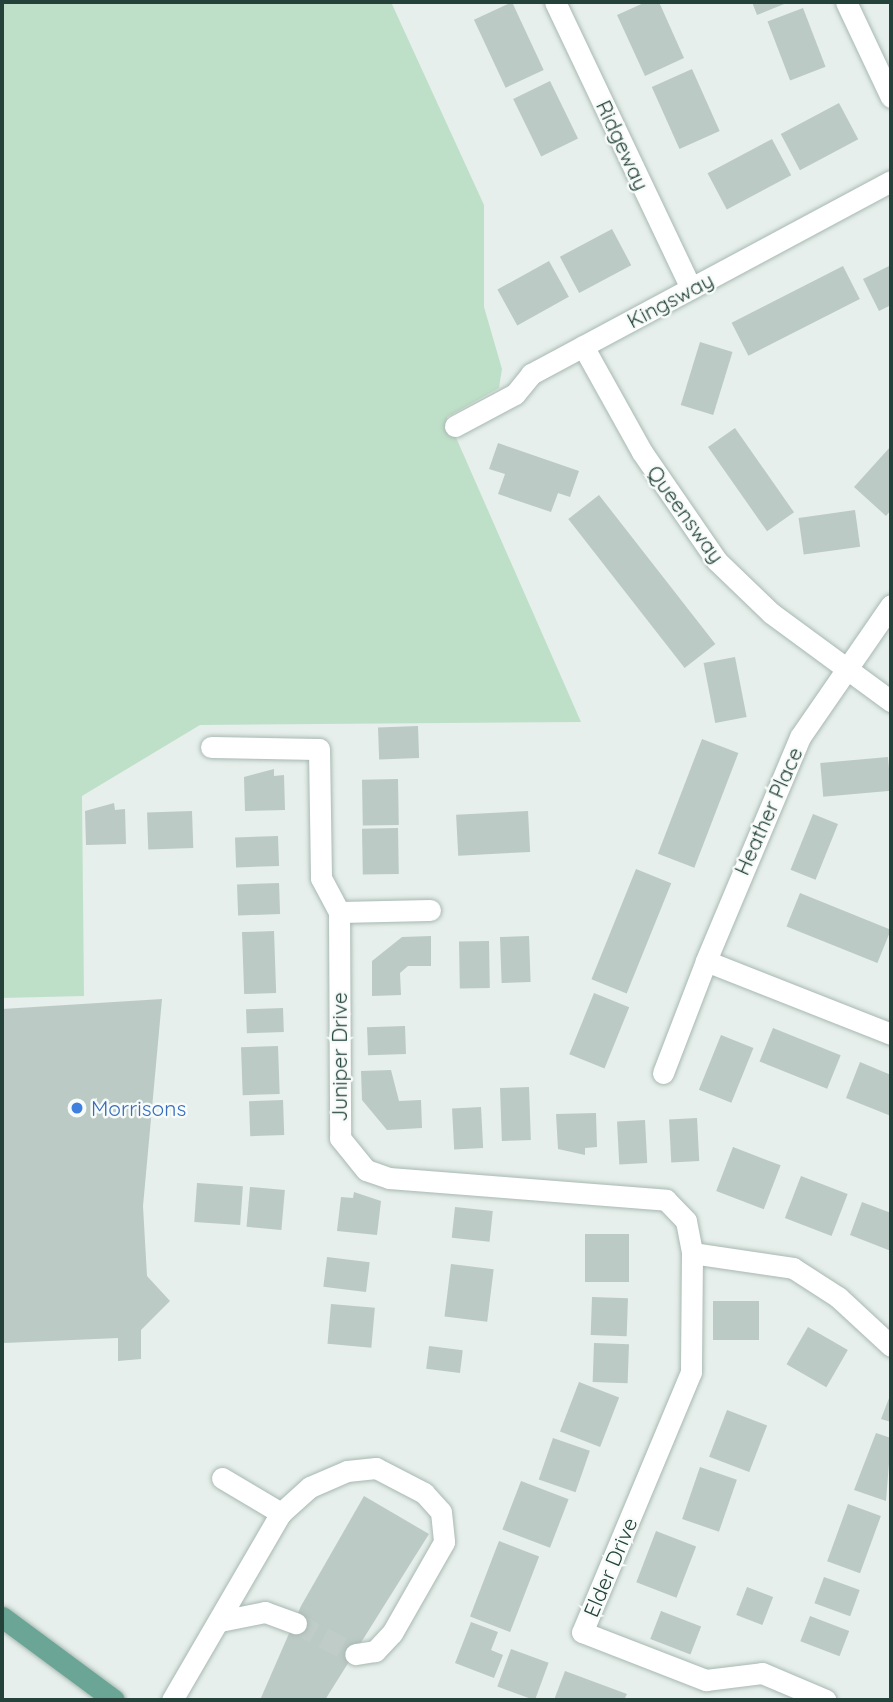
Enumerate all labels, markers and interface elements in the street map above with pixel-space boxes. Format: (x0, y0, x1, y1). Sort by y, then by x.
street label: Ridgeway (591, 96, 655, 194)
street label: Kingsway (623, 267, 717, 333)
street label: Queensway (642, 460, 730, 568)
street label: Heather Place (729, 743, 807, 879)
street label: Juniper Drive (326, 992, 352, 1122)
place label: Morrisons (91, 1095, 186, 1121)
marker: Morrisons (69, 1100, 85, 1116)
street label: Elder Drive (578, 1514, 642, 1620)

